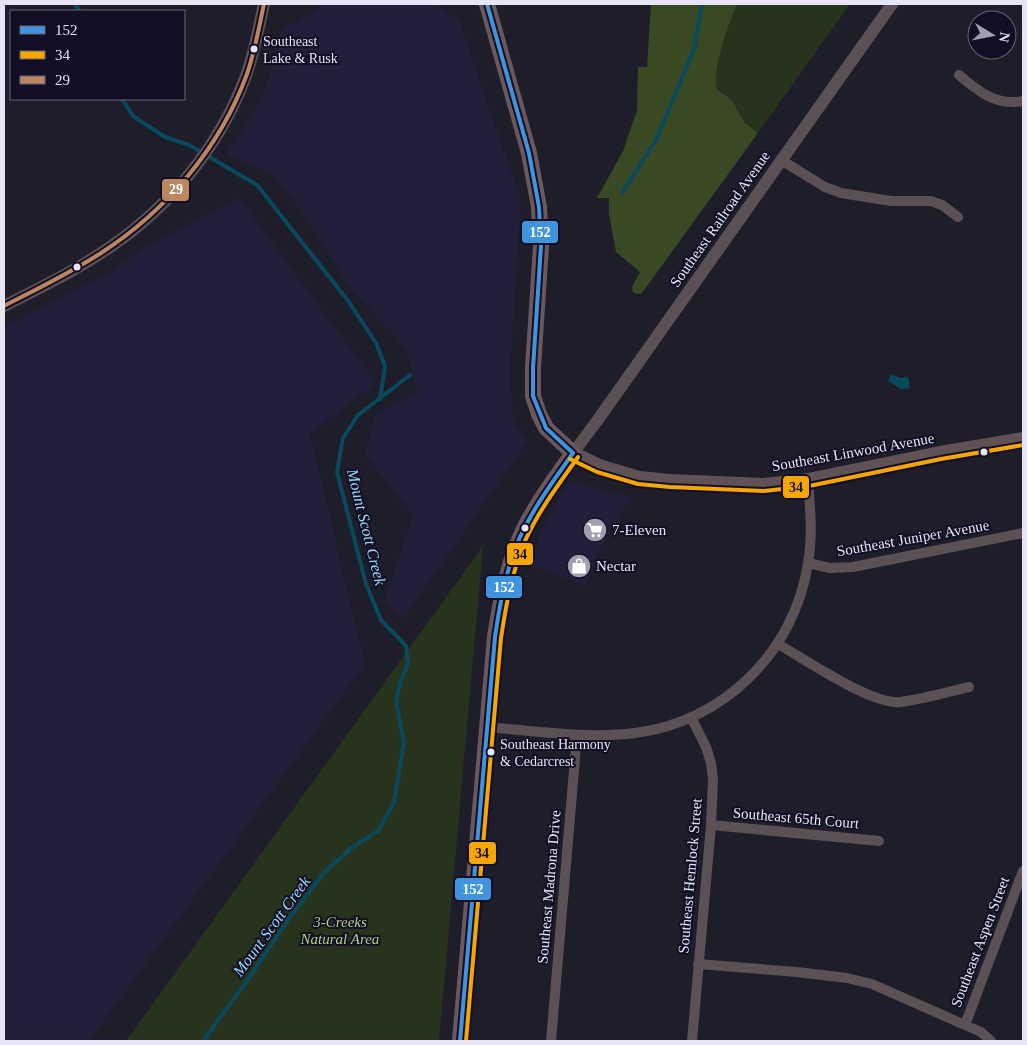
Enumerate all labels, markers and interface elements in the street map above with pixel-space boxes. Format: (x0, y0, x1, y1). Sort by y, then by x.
legend (10, 10, 185, 100)
north arrow (967, 10, 1017, 60)
text: 152 (55, 22, 78, 38)
text: N (996, 31, 1013, 43)
place label: Southeast Lake & Rusk (263, 34, 338, 66)
marker: Southeast Lake & Rusk (249, 44, 259, 54)
text: 34 (55, 47, 71, 63)
text: 29 (55, 72, 70, 88)
street label: Southeast Railroad Avenue (667, 148, 773, 290)
line badge: 29 (161, 178, 190, 202)
text: 29 (169, 182, 183, 197)
line badge: 152 (521, 220, 559, 244)
text: 152 (530, 225, 551, 240)
unlabelled marker (72, 262, 82, 272)
street label: Southeast Linwood Avenue (771, 430, 936, 474)
unlabelled marker (979, 447, 989, 457)
water label: Mount Scott Creek (344, 466, 389, 588)
line badge: 34 (782, 475, 810, 499)
text: 34 (789, 480, 803, 495)
supermarket icon: 7-Eleven (582, 517, 608, 543)
street label: Southeast Juniper Avenue (835, 517, 991, 559)
place label: 7-Eleven (612, 522, 667, 538)
unlabelled marker (520, 523, 530, 533)
line badge: 34 (506, 542, 534, 566)
text: 34 (513, 547, 527, 562)
shop icon: Nectar (566, 553, 592, 579)
place label: Nectar (596, 558, 636, 574)
line badge: 152 (485, 575, 523, 599)
text: 152 (494, 580, 515, 595)
place label: Southeast Harmony & Cedarcrest (500, 737, 611, 769)
marker: Southeast Harmony & Cedarcrest (486, 747, 496, 757)
street label: Southeast Hemlock Street (675, 797, 705, 954)
street label: Southeast 65th Court (732, 805, 861, 832)
street label: Southeast Madrona Drive (534, 809, 564, 964)
line badge: 34 (468, 841, 497, 865)
text: 34 (475, 846, 489, 861)
water label: Mount Scott Creek (229, 872, 314, 980)
street label: Southeast Aspen Street (948, 874, 1013, 1009)
line badge: 152 (454, 877, 492, 901)
text: 152 (463, 882, 484, 897)
park label: 3-Creeks Natural Area (300, 914, 379, 947)

